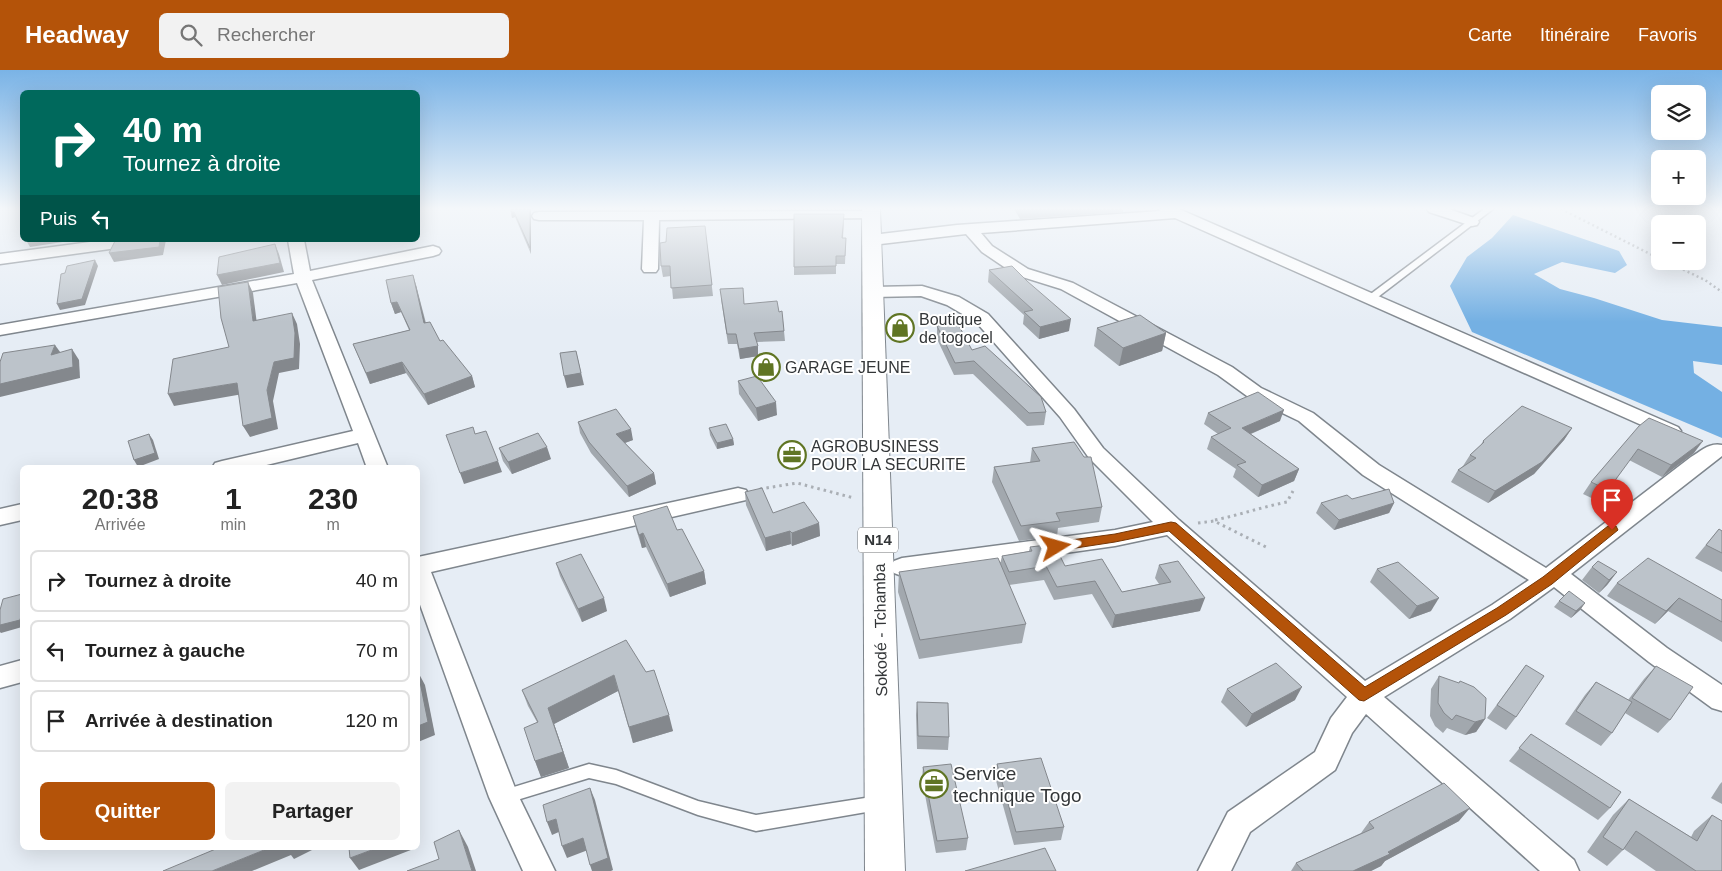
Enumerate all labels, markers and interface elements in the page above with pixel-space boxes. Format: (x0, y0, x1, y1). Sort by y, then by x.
search box (159, 13, 509, 58)
text: Headway (25, 21, 129, 48)
icon: search (177, 21, 205, 49)
text: Rechercher (217, 24, 315, 45)
text: Carte (1468, 25, 1512, 45)
text: Itinéraire (1540, 25, 1610, 45)
text: Favoris (1638, 25, 1697, 45)
map controls (1651, 85, 1706, 270)
button: layers (1651, 85, 1706, 140)
icon: right (40, 110, 105, 175)
text: 40 m (123, 110, 203, 149)
button: + (1651, 150, 1706, 205)
text: Tournez à droite (123, 151, 281, 176)
icon: left (87, 205, 115, 233)
text: Puis (40, 208, 77, 229)
button: − (1651, 215, 1706, 270)
place label: Boutique de togocel (919, 311, 993, 346)
shop icon: Boutique de togocel (885, 313, 915, 343)
shop icon: GARAGE JEUNE (751, 352, 781, 382)
place label: GARAGE JEUNE (785, 359, 910, 376)
place label: AGROBUSINESS POUR LA SECURITE (811, 438, 966, 473)
office icon: AGROBUSINESS POUR LA SECURITE (777, 440, 807, 470)
pin (1591, 479, 1633, 530)
text: 20:38 (82, 482, 159, 515)
text: 1 (225, 482, 242, 515)
text: 230 (308, 482, 358, 515)
icon: arrive (1598, 486, 1626, 514)
text: Arrivée (95, 516, 146, 533)
text: min (220, 516, 246, 533)
text: m (326, 516, 340, 533)
position arrow (1029, 520, 1081, 572)
road number: N14 (858, 528, 898, 552)
street label: Sokodé - Tchamba (871, 563, 890, 697)
icon: right (42, 567, 70, 595)
text: Tournez à droite (85, 570, 231, 591)
text: 40 m (356, 570, 398, 591)
icon: left (42, 637, 70, 665)
text: Tournez à gauche (85, 640, 245, 661)
text: 70 m (356, 640, 398, 661)
icon: arrive (42, 707, 70, 735)
text: Arrivée à destination (85, 710, 273, 731)
text: 120 m (345, 710, 398, 731)
place label: Service technique Togo (953, 763, 1082, 806)
office icon: Service technique Togo (919, 769, 949, 799)
button: Quitter (40, 782, 215, 840)
button: Partager (225, 782, 400, 840)

